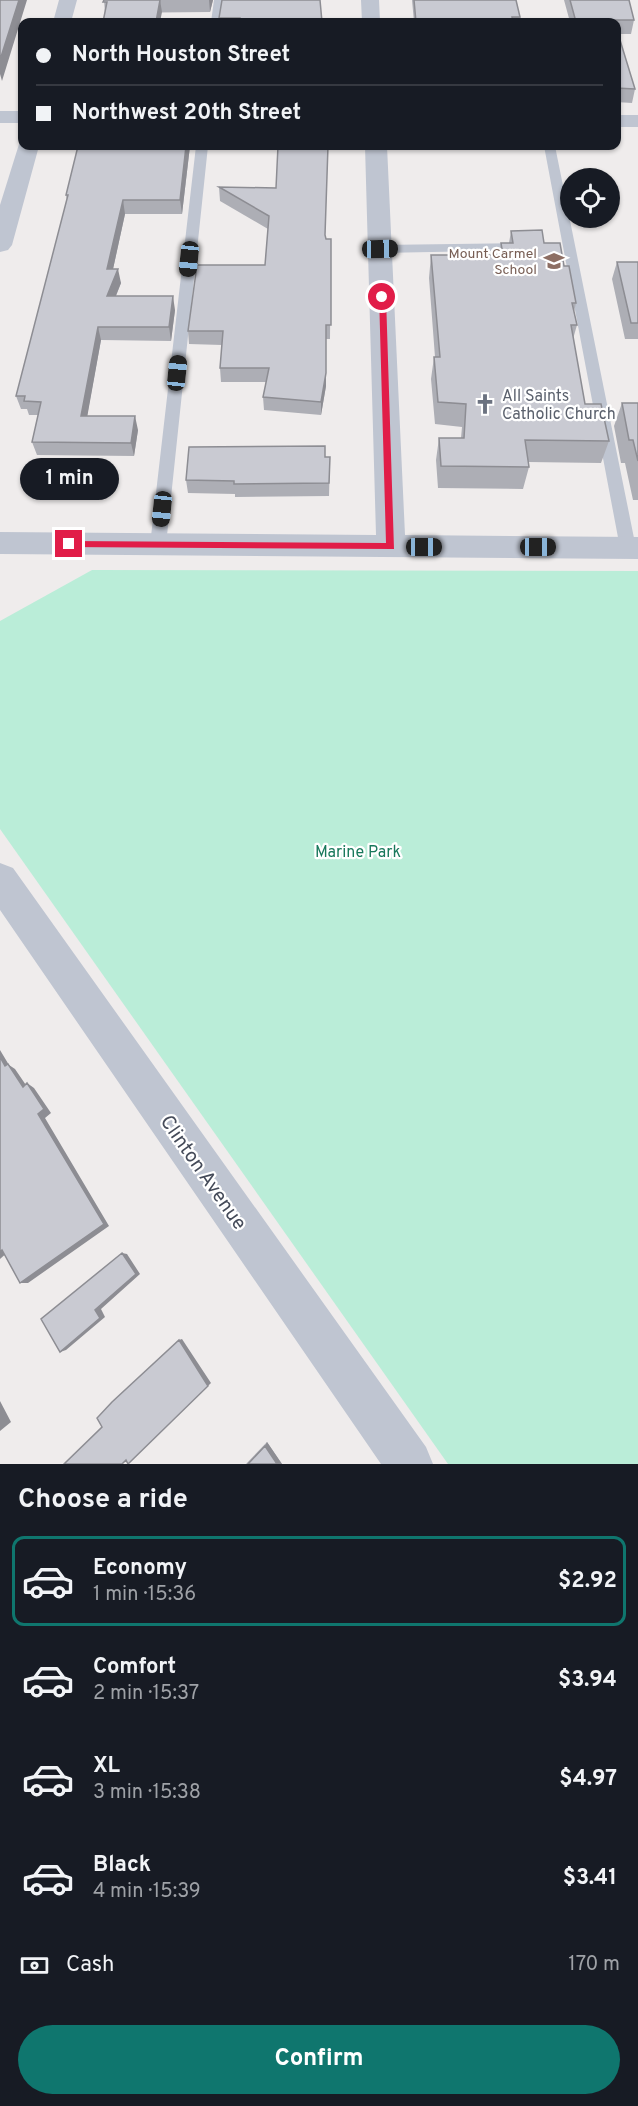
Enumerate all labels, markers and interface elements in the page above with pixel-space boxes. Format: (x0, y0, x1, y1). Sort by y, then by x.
text: North Houston Street (72, 42, 290, 69)
text: Northwest 20th Street (72, 100, 301, 127)
map controls (560, 168, 620, 228)
button: locate (560, 168, 620, 228)
car (178, 240, 200, 278)
car (362, 240, 398, 258)
place label: Mount Carmel School (448, 246, 537, 279)
school or university icon: Mount Carmel School (542, 249, 566, 273)
route start (368, 283, 395, 310)
car (166, 354, 188, 392)
place label: All Saints Catholic Church (502, 387, 616, 425)
church icon: All Saints Catholic Church (473, 392, 497, 416)
callout: 1 min (20, 457, 118, 499)
text: 1 min (45, 466, 94, 492)
car (151, 490, 173, 528)
route end (55, 530, 82, 557)
car (406, 538, 442, 556)
car (520, 538, 556, 556)
park label: Marine Park (315, 843, 401, 863)
street label: Clinton Avenue (153, 1111, 252, 1236)
text: Choose a ride (18, 1483, 188, 1517)
icon: car (21, 1554, 75, 1608)
text: Economy (93, 1555, 187, 1582)
text: $2.92 (558, 1568, 617, 1595)
text: 1 min · 15:36 (93, 1582, 196, 1608)
icon: car (21, 1653, 75, 1707)
text: Comfort (93, 1654, 176, 1681)
text: $3.94 (558, 1667, 617, 1694)
text: 2 min · 15:37 (93, 1681, 199, 1707)
icon: car (21, 1752, 75, 1806)
text: XL (93, 1753, 120, 1780)
text: $4.97 (559, 1766, 617, 1793)
text: 3 min · 15:38 (93, 1780, 201, 1806)
icon: car (21, 1851, 75, 1905)
text: Black (93, 1852, 151, 1879)
text: $3.41 (563, 1865, 617, 1892)
text: 4 min · 15:39 (93, 1879, 201, 1905)
icon: cash (18, 1949, 51, 1982)
text: Cash (66, 1952, 115, 1979)
text: 170 m (568, 1952, 620, 1978)
button: Confirm (18, 2025, 620, 2094)

